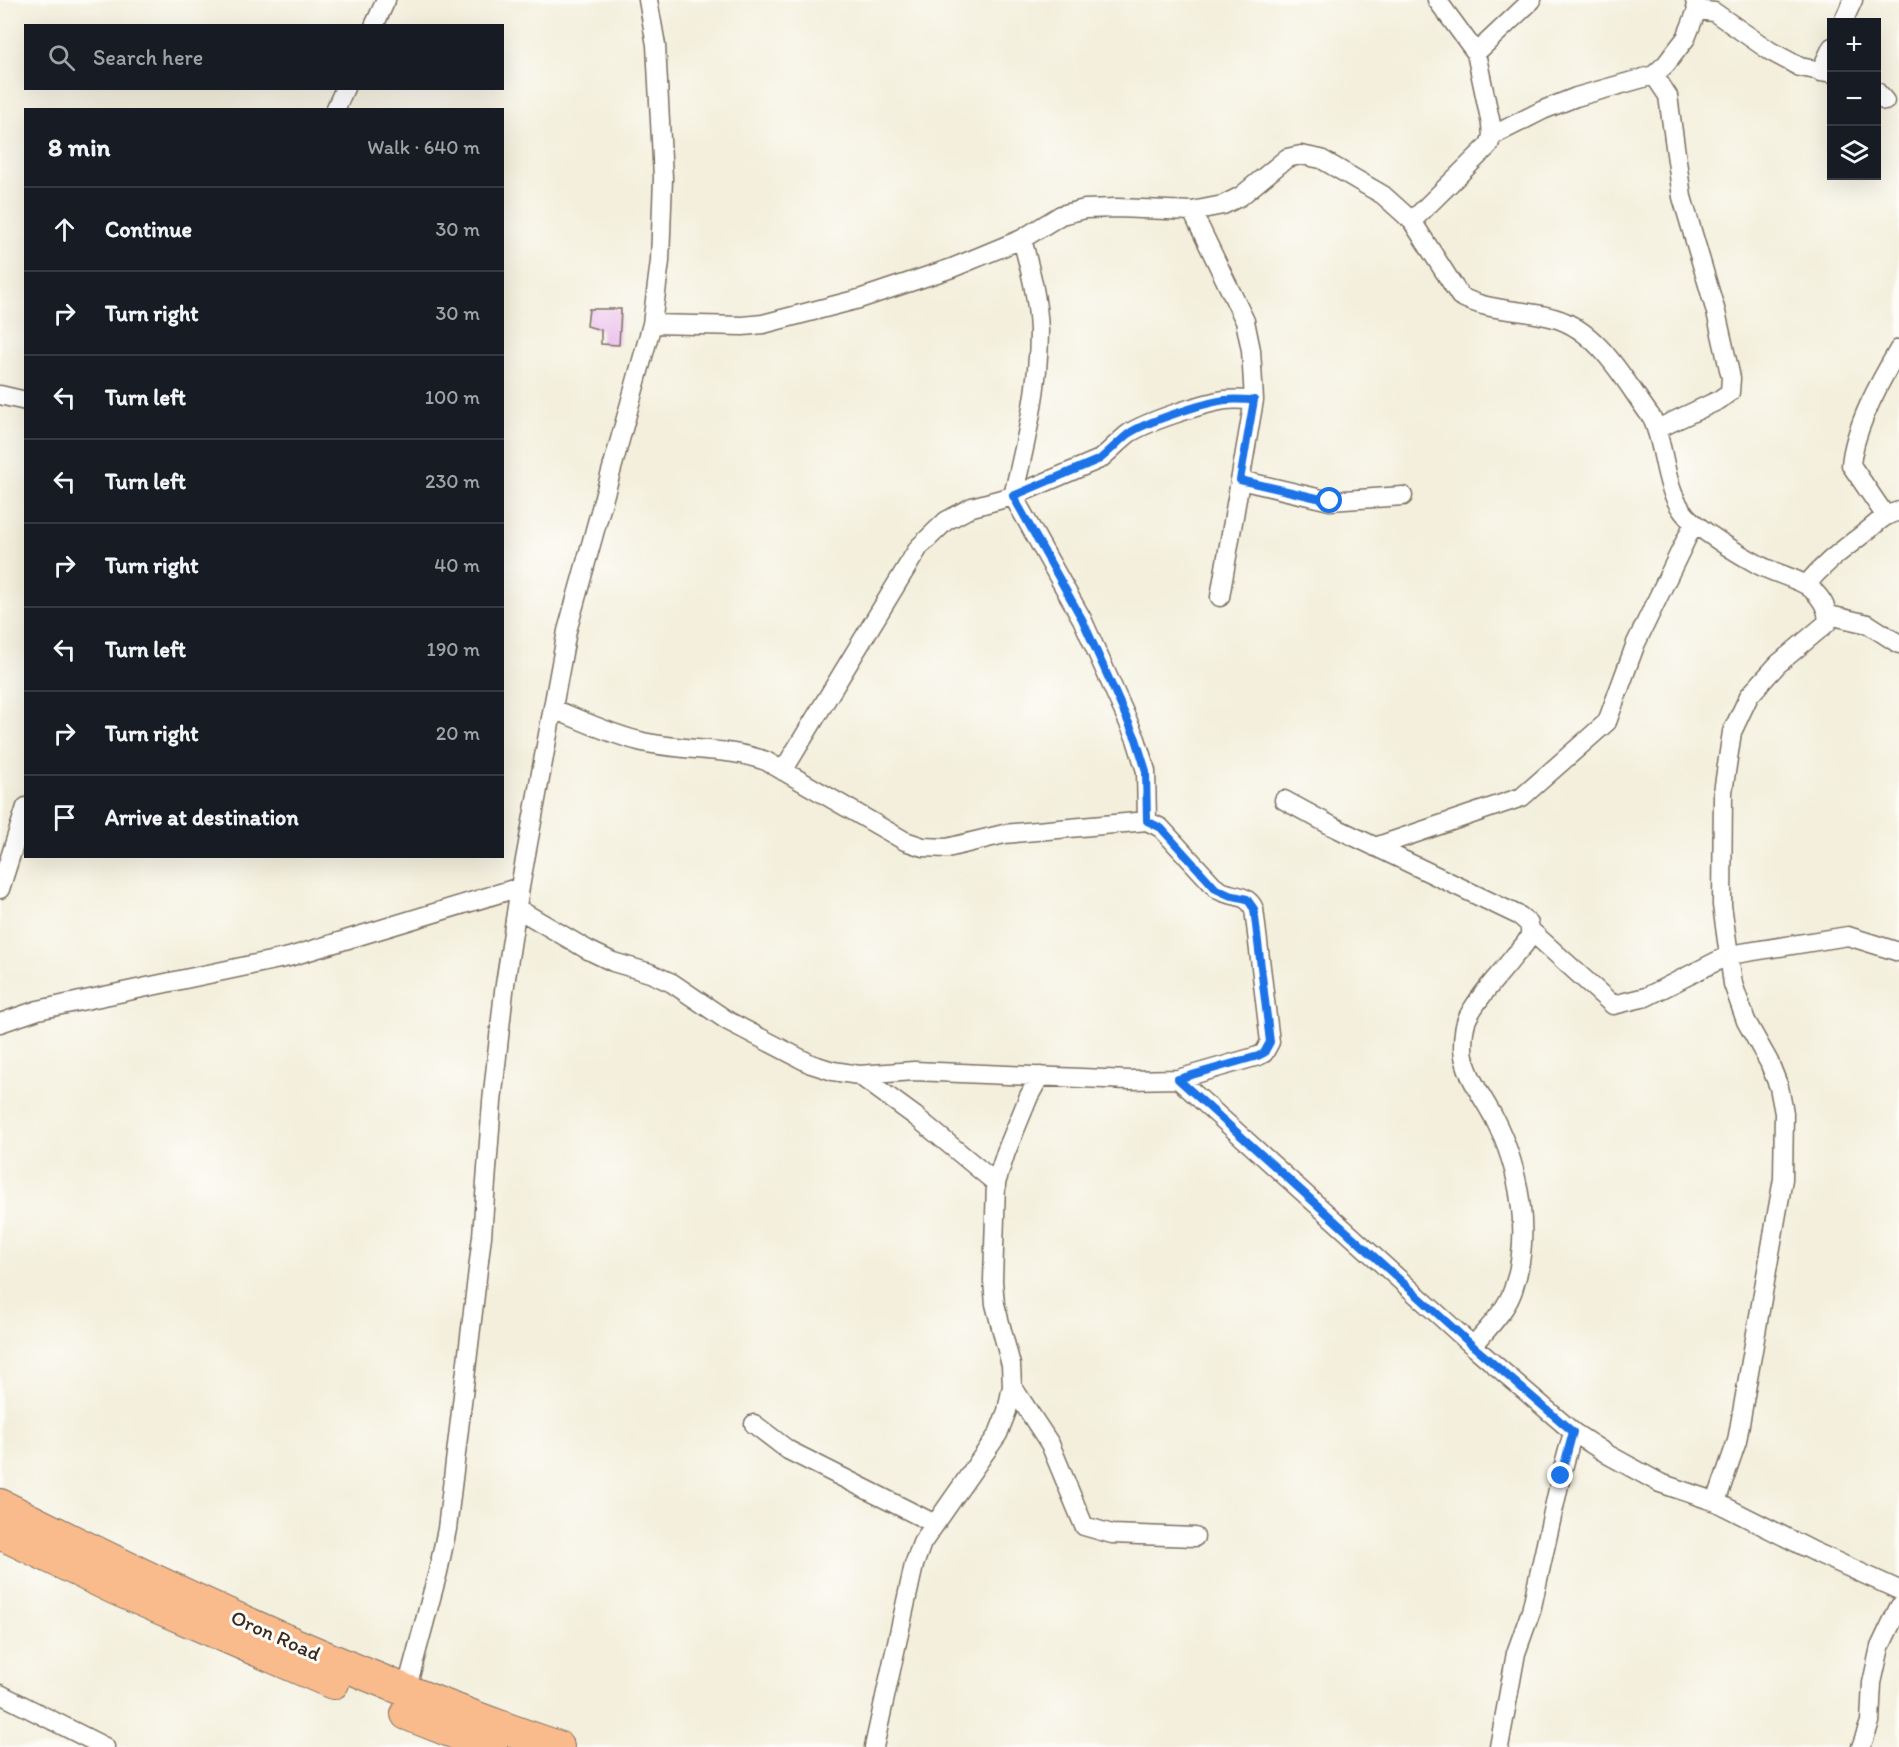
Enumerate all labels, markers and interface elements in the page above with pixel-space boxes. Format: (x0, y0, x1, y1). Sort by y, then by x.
map controls (1827, 18, 1881, 180)
button: + (1827, 18, 1881, 72)
search box (24, 24, 504, 90)
icon: search (45, 41, 78, 74)
text: Search here (93, 44, 203, 71)
button: − (1827, 72, 1881, 126)
button: layers (1827, 126, 1881, 180)
text: 8 min (48, 131, 110, 163)
text: Walk · 640 m (367, 135, 480, 159)
icon: ahead (48, 213, 81, 246)
text: Continue (105, 216, 192, 243)
text: 30 m (435, 217, 480, 241)
icon: right (48, 297, 81, 330)
text: Turn right (105, 300, 199, 327)
text: 30 m (435, 301, 480, 325)
icon: left (48, 381, 81, 414)
text: Turn left (105, 384, 186, 411)
text: 100 m (425, 385, 480, 409)
icon: left (48, 465, 81, 498)
text: Turn left (105, 468, 186, 495)
text: 230 m (425, 469, 480, 493)
route start (1316, 487, 1342, 513)
icon: right (48, 549, 81, 582)
text: Turn right (105, 552, 199, 579)
text: 40 m (434, 553, 480, 577)
icon: left (48, 633, 81, 666)
text: Turn left (105, 636, 186, 663)
text: 190 m (427, 637, 480, 661)
icon: right (48, 717, 81, 750)
text: Turn right (105, 720, 199, 747)
text: 20 m (436, 721, 480, 745)
icon: arrive (48, 801, 81, 834)
text: Arrive at destination (105, 804, 299, 831)
route end (1547, 1462, 1573, 1488)
street label: Oron Road (227, 1604, 325, 1666)

